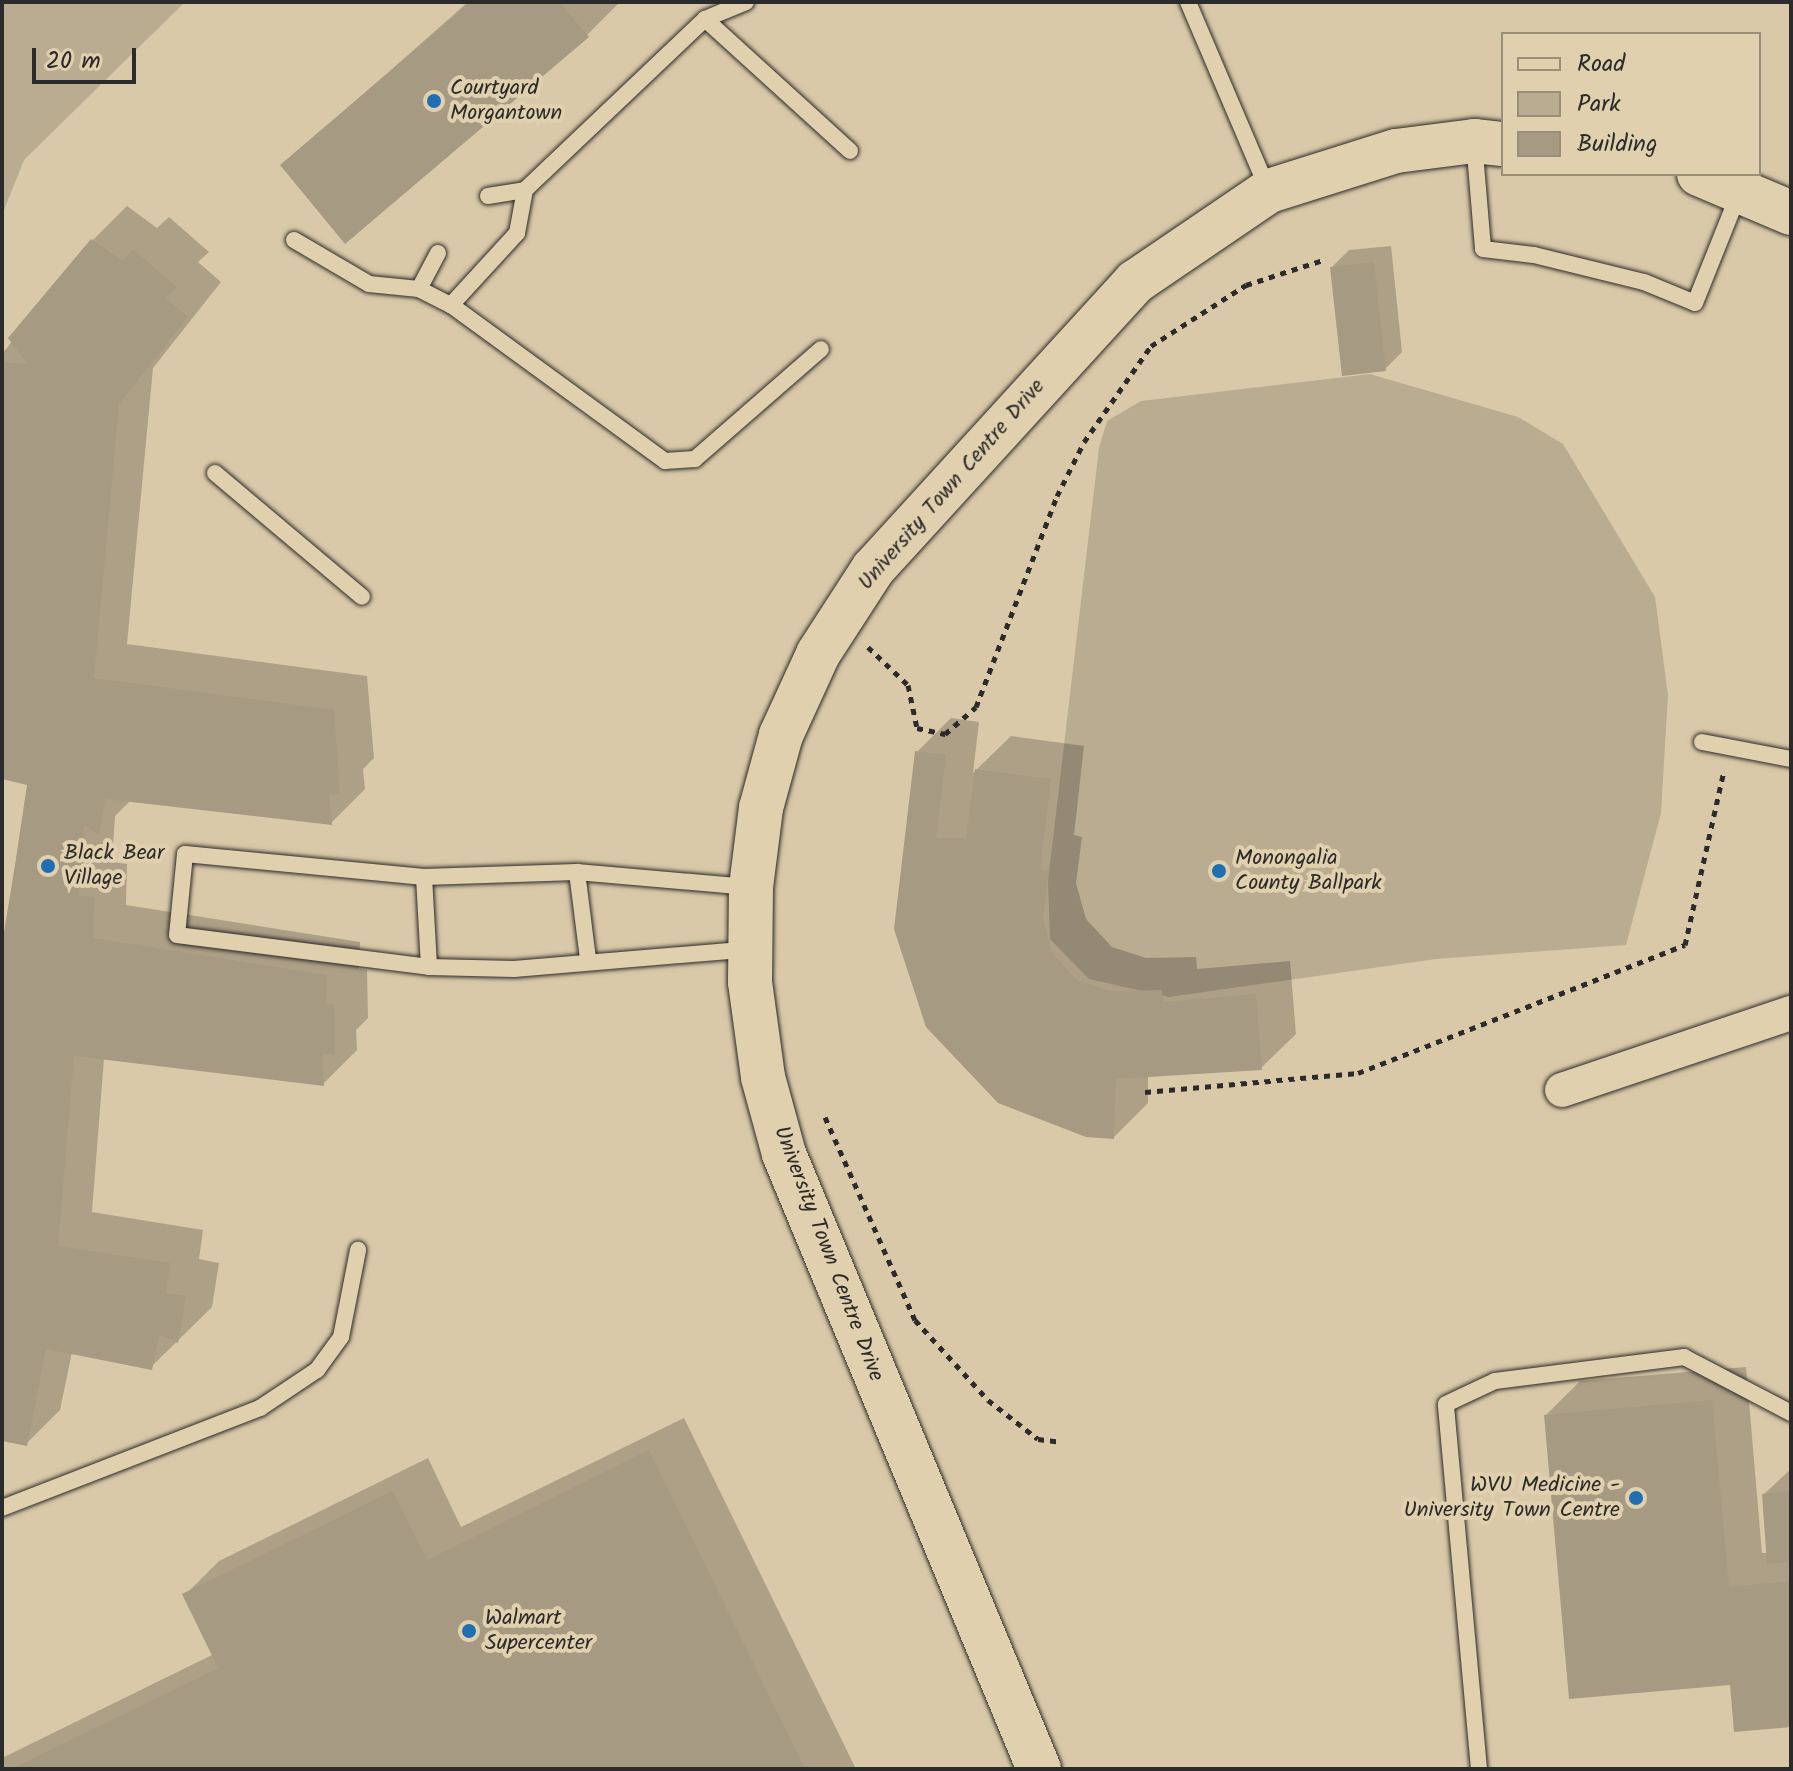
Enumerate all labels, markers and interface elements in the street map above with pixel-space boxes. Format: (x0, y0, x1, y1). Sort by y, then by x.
scale bar (36, 32, 140, 82)
legend (1501, 32, 1761, 176)
text: 20 m (46, 42, 101, 81)
text: Road (1577, 45, 1625, 84)
place label: Courtyard Morgantown (450, 75, 562, 126)
text: Park (1577, 85, 1621, 124)
marker: Courtyard Morgantown (425, 92, 443, 110)
text: Building (1577, 125, 1657, 164)
street label: University Town Centre Drive (853, 374, 1051, 596)
place label: Black Bear Village (64, 840, 164, 892)
place label: Monongalia County Ballpark (1235, 845, 1382, 896)
marker: Black Bear Village (39, 857, 57, 875)
marker: Monongalia County Ballpark (1210, 862, 1228, 880)
street label: University Town Centre Drive (767, 1123, 889, 1385)
place label: WVU Medicine - University Town Centre (1404, 1472, 1620, 1524)
marker: WVU Medicine - University Town Centre (1627, 1489, 1645, 1507)
place label: Walmart Supercenter (485, 1605, 592, 1656)
marker: Walmart Supercenter (460, 1622, 478, 1640)

